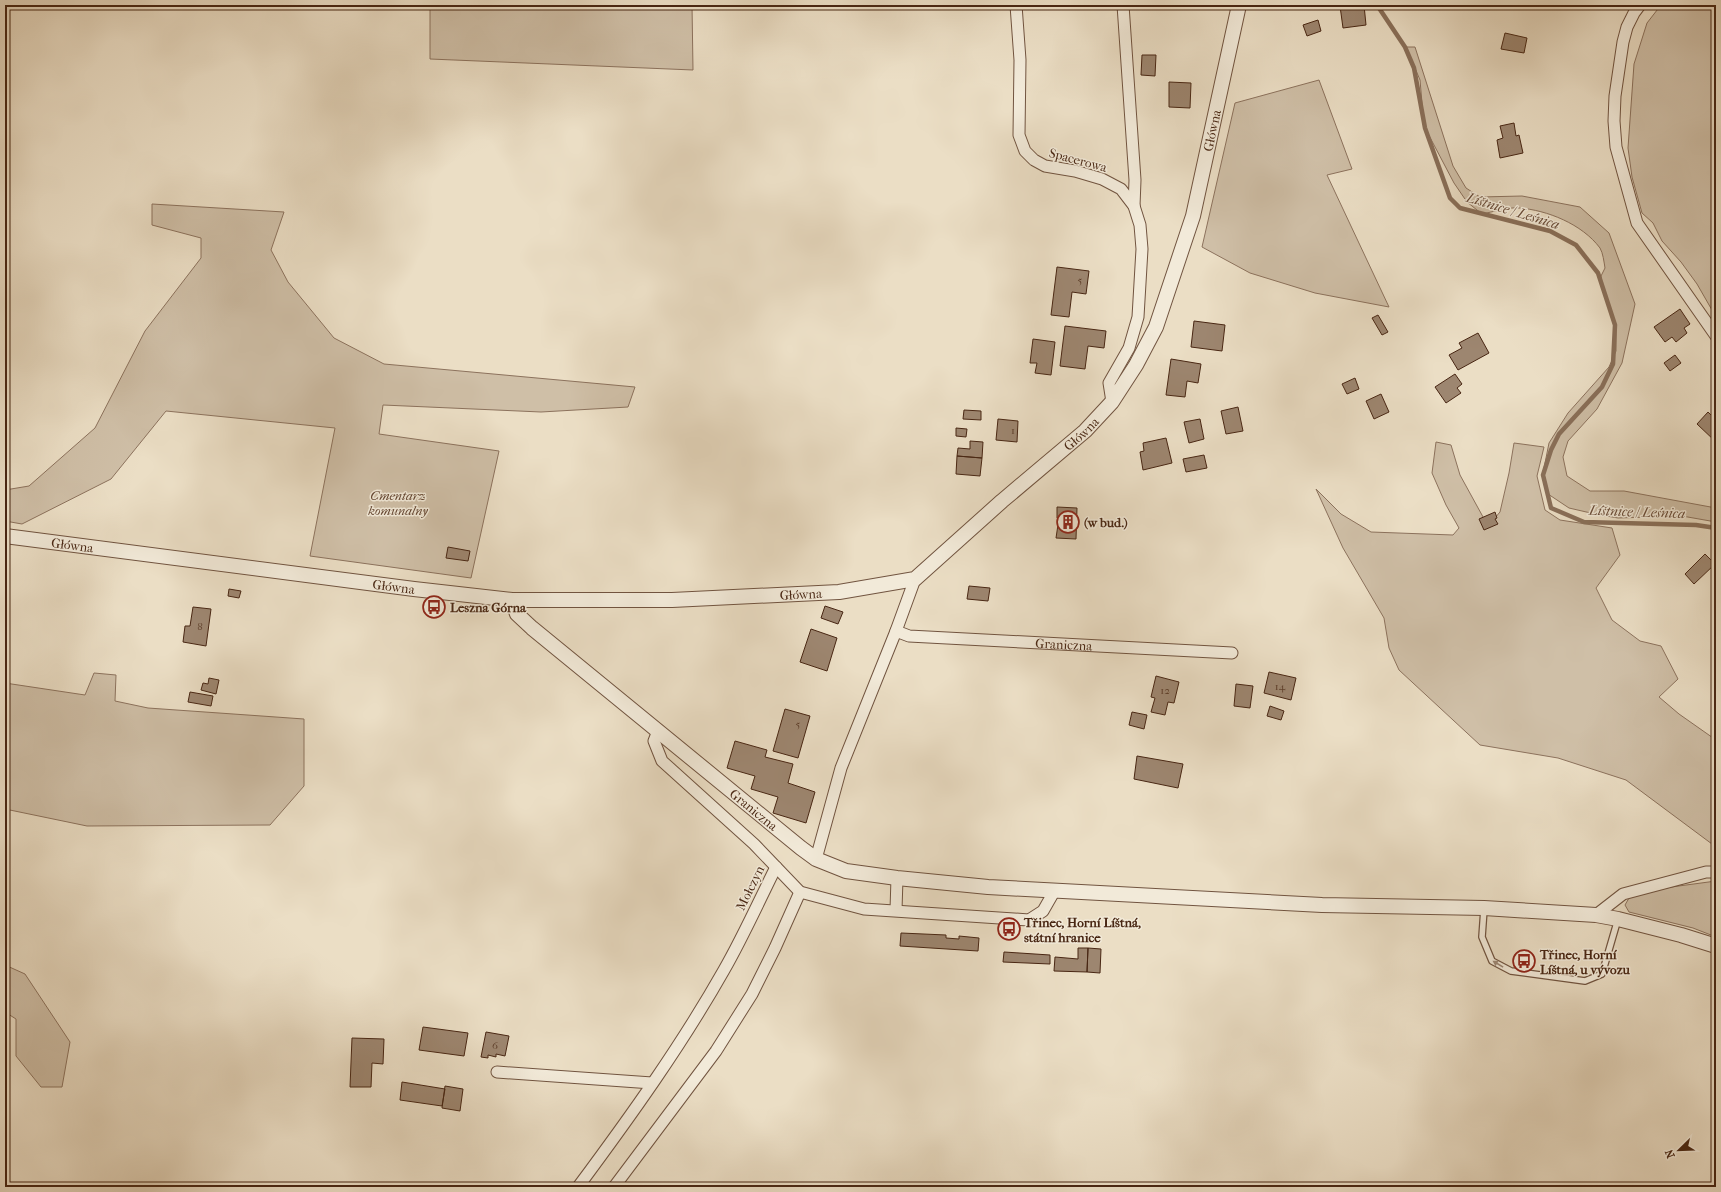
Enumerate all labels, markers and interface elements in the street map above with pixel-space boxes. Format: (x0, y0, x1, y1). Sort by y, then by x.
street label: Główna (1200, 107, 1224, 153)
street label: Spacerowa (1047, 145, 1110, 175)
water label: Líštnice / Leśnica (1463, 188, 1562, 233)
house number: 5 (1078, 274, 1083, 287)
street label: Główna (1060, 413, 1102, 453)
house number: 1 (1011, 424, 1015, 437)
park label: Cmentarz komunalny (367, 488, 428, 518)
water label: Líštnice / Leśnica (1588, 502, 1685, 522)
building icon: (w bud.) (1055, 509, 1081, 535)
place label: (w bud.) (1084, 515, 1128, 530)
street label: Główna (50, 535, 95, 555)
street label: Główna (372, 576, 417, 597)
street label: Główna (779, 585, 823, 602)
bus stop icon: Leszna Górna (421, 594, 447, 620)
place label: Leszna Górna (450, 600, 527, 615)
house number: 8 (197, 620, 203, 633)
street label: Graniczna (1035, 635, 1094, 653)
house number: 14 (1275, 680, 1286, 693)
house number: 12 (1160, 684, 1170, 697)
house number: 5 (796, 718, 801, 731)
street label: Graniczna (727, 786, 781, 834)
street label: Mołczyn (733, 863, 767, 913)
place label: Třinec, Horní Líštná, státní hranice (1023, 915, 1141, 945)
bus stop icon: Třinec, Horní Líštná, státní hranice (996, 916, 1022, 942)
place label: Třinec, Horní Líštná, u vývozu (1539, 947, 1630, 978)
bus stop icon: Třinec, Horní Líštná, u vývozu (1511, 948, 1537, 974)
one-way arrow (1493, 960, 1503, 968)
house number: 6 (492, 1039, 498, 1052)
north arrow (1659, 1130, 1699, 1170)
text: N (1662, 1147, 1678, 1160)

